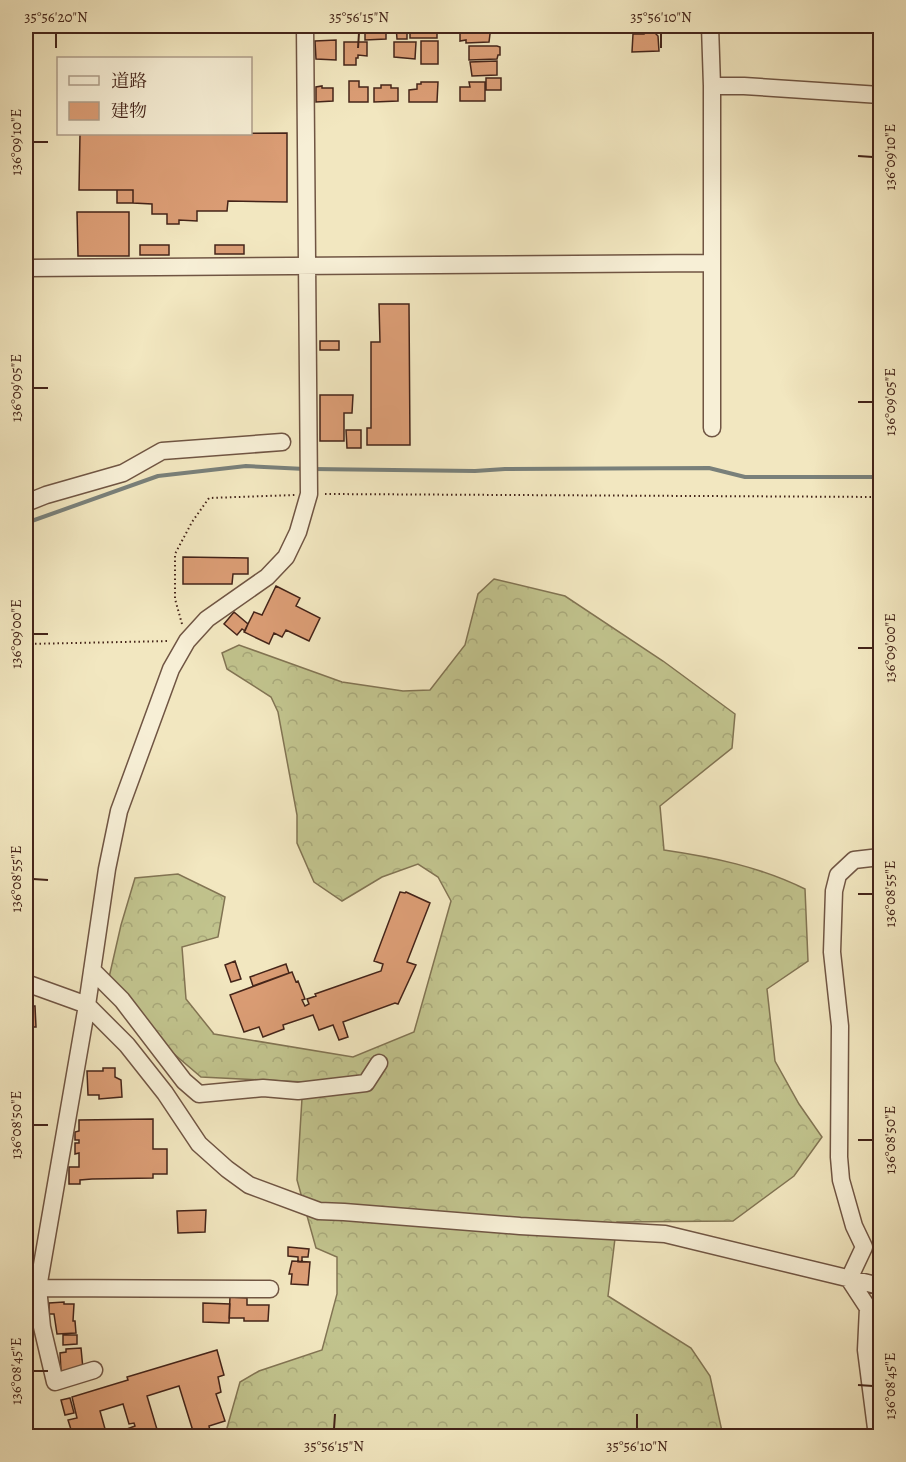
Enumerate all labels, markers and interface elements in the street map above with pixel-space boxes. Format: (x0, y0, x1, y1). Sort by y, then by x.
text: 35°56'20"N (24, 7, 88, 27)
text: 35°56'15"N (329, 7, 389, 27)
text: 35°56'10"N (630, 7, 692, 27)
legend (57, 57, 252, 135)
text: 道路 (111, 69, 147, 93)
text: 建物 (111, 99, 147, 123)
text: 136°09'10"E (6, 109, 26, 175)
text: 136°09'10"E (880, 124, 900, 190)
text: 136°09'05"E (6, 354, 26, 422)
text: 136°09'05"E (880, 368, 900, 436)
text: 136°09'00"E (6, 599, 26, 669)
text: 136°09'00"E (880, 613, 900, 683)
text: 136°08'55"E (6, 846, 26, 912)
text: 136°08'55"E (880, 861, 900, 927)
text: 136°08'50"E (6, 1091, 26, 1159)
text: 136°08'50"E (880, 1106, 900, 1174)
text: 136°08'45"E (6, 1337, 26, 1405)
text: 136°08'45"E (880, 1352, 900, 1420)
text: 35°56'15"N (304, 1436, 364, 1456)
text: 35°56'10"N (606, 1436, 668, 1456)

